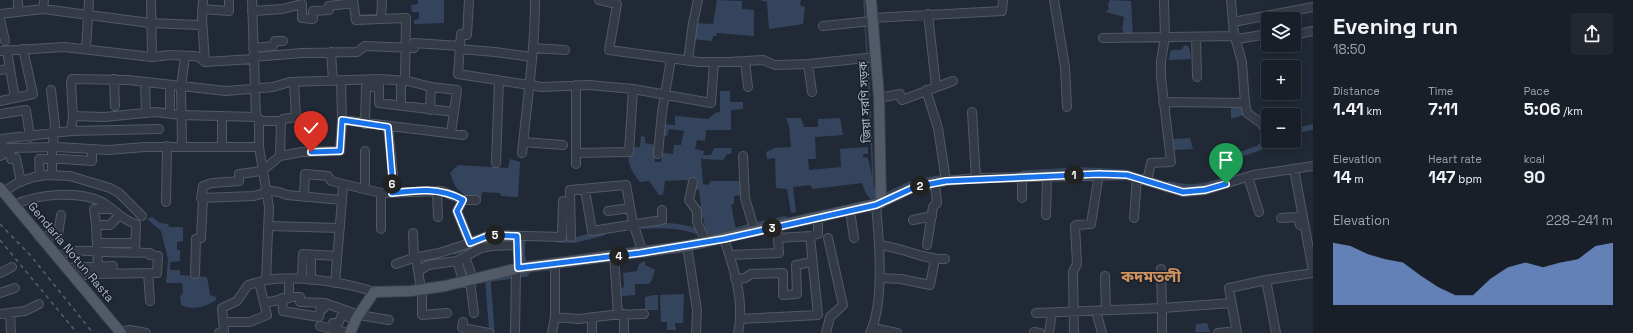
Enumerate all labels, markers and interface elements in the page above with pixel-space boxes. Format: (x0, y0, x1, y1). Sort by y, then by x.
map controls (1261, 12, 1301, 148)
button: layers (1261, 12, 1301, 52)
text: Evening run (1333, 12, 1458, 40)
button: share (1571, 13, 1613, 55)
text: 18:50 (1333, 41, 1366, 58)
button: + (1261, 60, 1301, 100)
street label: জিয়া সরণি সড়ক (855, 61, 875, 144)
text: Distance (1333, 84, 1380, 98)
text: Time (1428, 84, 1453, 98)
text: Pace (1524, 84, 1549, 98)
text: 1.41 (1333, 98, 1364, 120)
text: 7:11 (1428, 98, 1458, 120)
text: 5:06 (1524, 98, 1560, 120)
text: km (1364, 104, 1382, 118)
text: /km (1560, 104, 1583, 118)
button: − (1261, 108, 1301, 148)
pin (294, 111, 328, 152)
icon: check (300, 117, 322, 139)
pin (1209, 143, 1243, 184)
icon: arrive (1215, 149, 1237, 171)
text: Elevation (1333, 152, 1381, 166)
text: Heart rate (1428, 152, 1482, 166)
text: kcal (1524, 152, 1545, 166)
pin: 1 (1064, 165, 1084, 185)
text: 14 (1333, 166, 1352, 188)
text: 147 (1428, 166, 1456, 188)
text: 90 (1524, 166, 1545, 188)
text: 1 (1072, 168, 1076, 182)
text: m (1352, 172, 1364, 186)
text: bpm (1456, 172, 1482, 186)
pin: 6 (382, 174, 402, 194)
pin: 2 (910, 176, 930, 196)
text: 6 (389, 177, 395, 191)
text: 2 (917, 179, 923, 193)
street label: Gendaria Notun Rasta (24, 199, 118, 305)
text: Elevation (1333, 212, 1390, 229)
text: 228–241 m (1546, 212, 1613, 229)
pin: 3 (762, 218, 782, 238)
text: 3 (769, 221, 775, 235)
pin: 5 (485, 225, 505, 245)
text: 5 (492, 228, 498, 242)
pin: 4 (609, 246, 629, 266)
text: 4 (616, 249, 623, 263)
district label: কদমতলী (1120, 266, 1181, 287)

